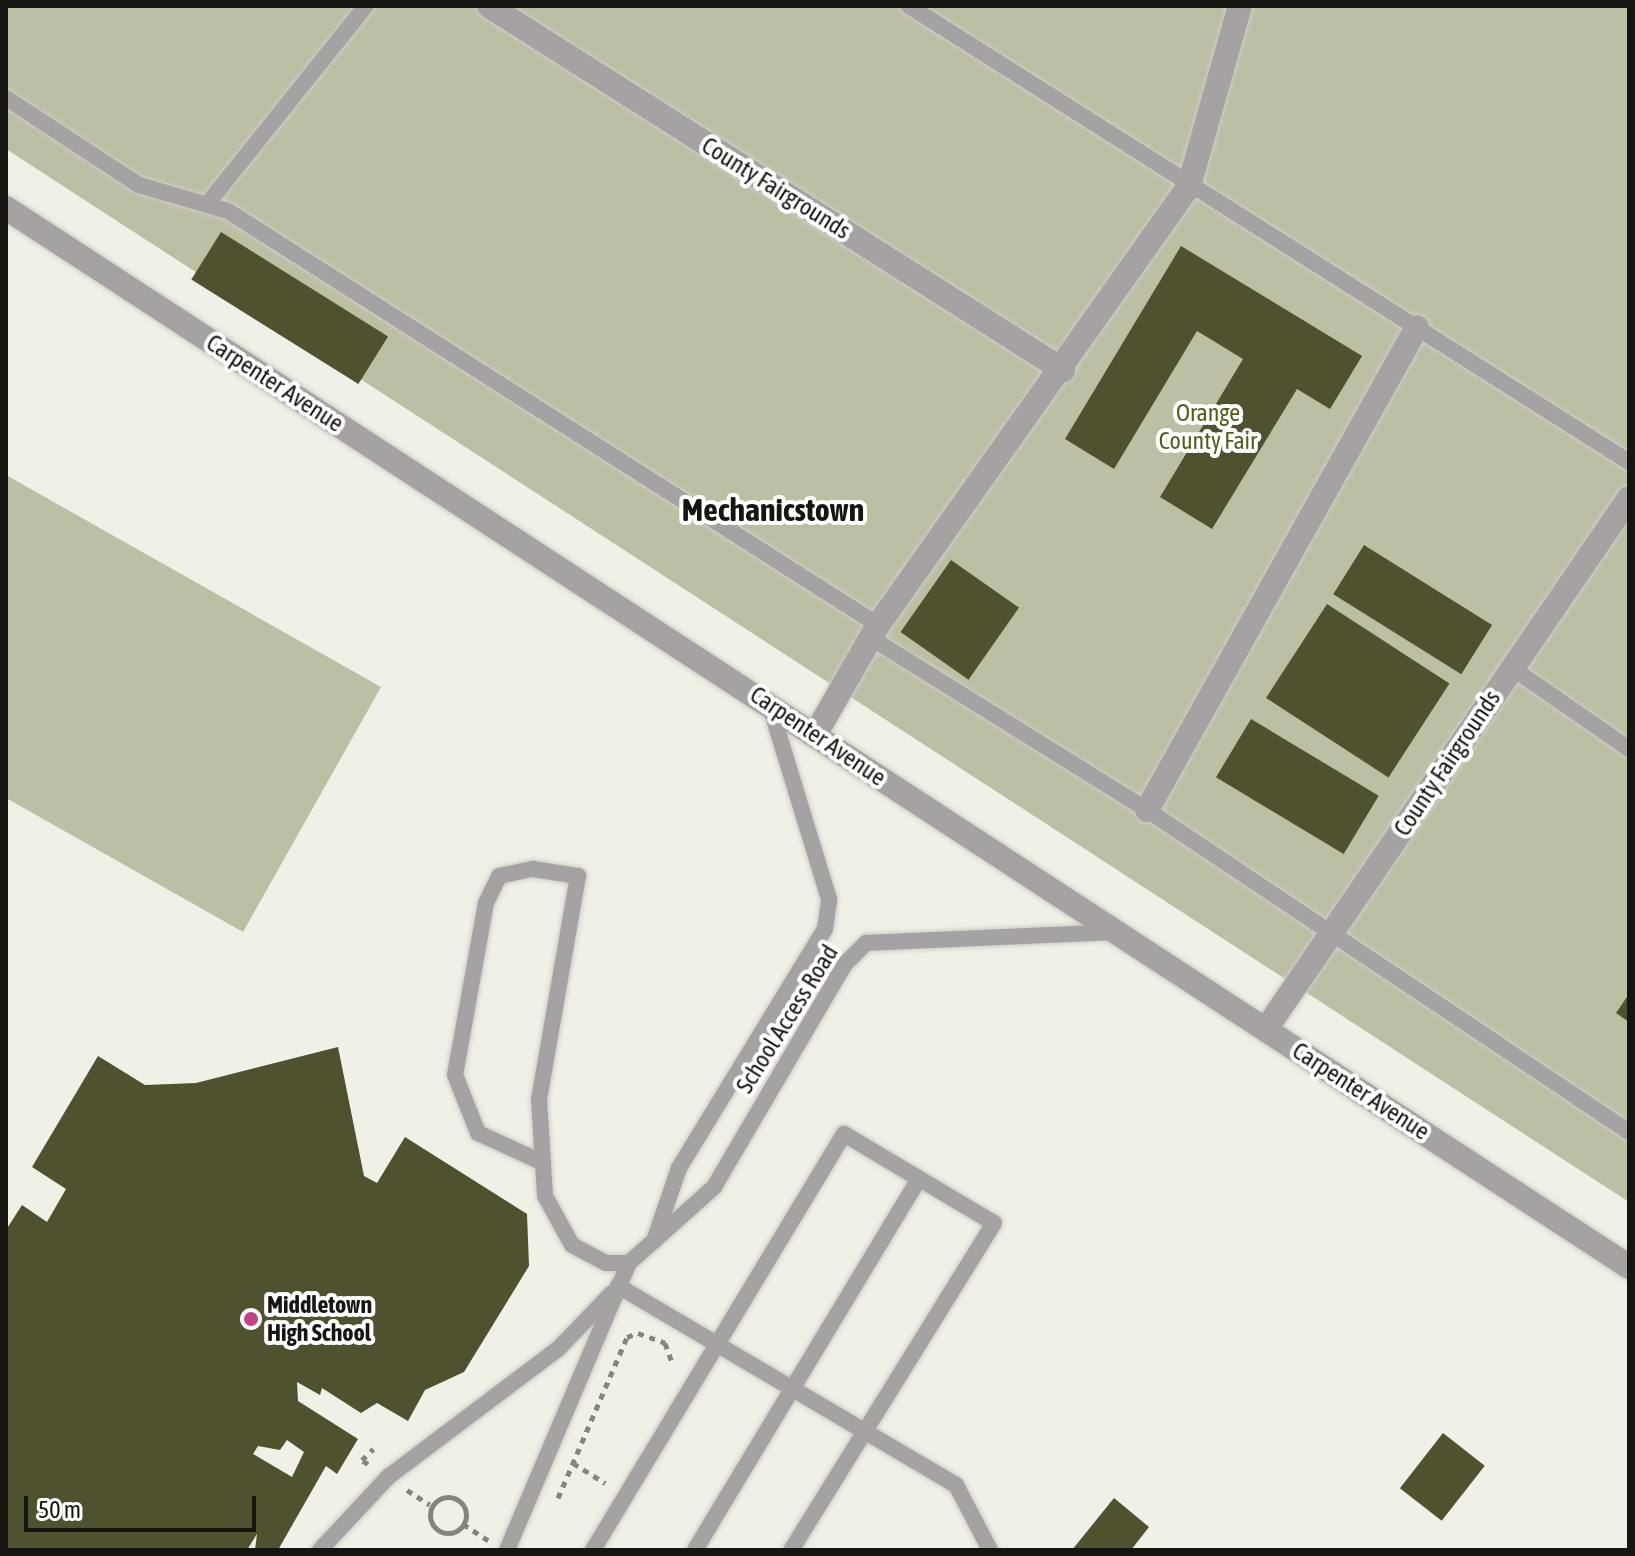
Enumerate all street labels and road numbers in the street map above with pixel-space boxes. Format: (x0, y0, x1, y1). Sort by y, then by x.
street label: County Fairgrounds (697, 131, 855, 245)
street label: Carpenter Avenue (201, 328, 349, 438)
street label: Carpenter Avenue (745, 680, 891, 792)
street label: County Fairgrounds (1388, 685, 1506, 841)
street label: School Access Road (730, 940, 844, 1098)
street label: Carpenter Avenue (1287, 1036, 1435, 1146)

